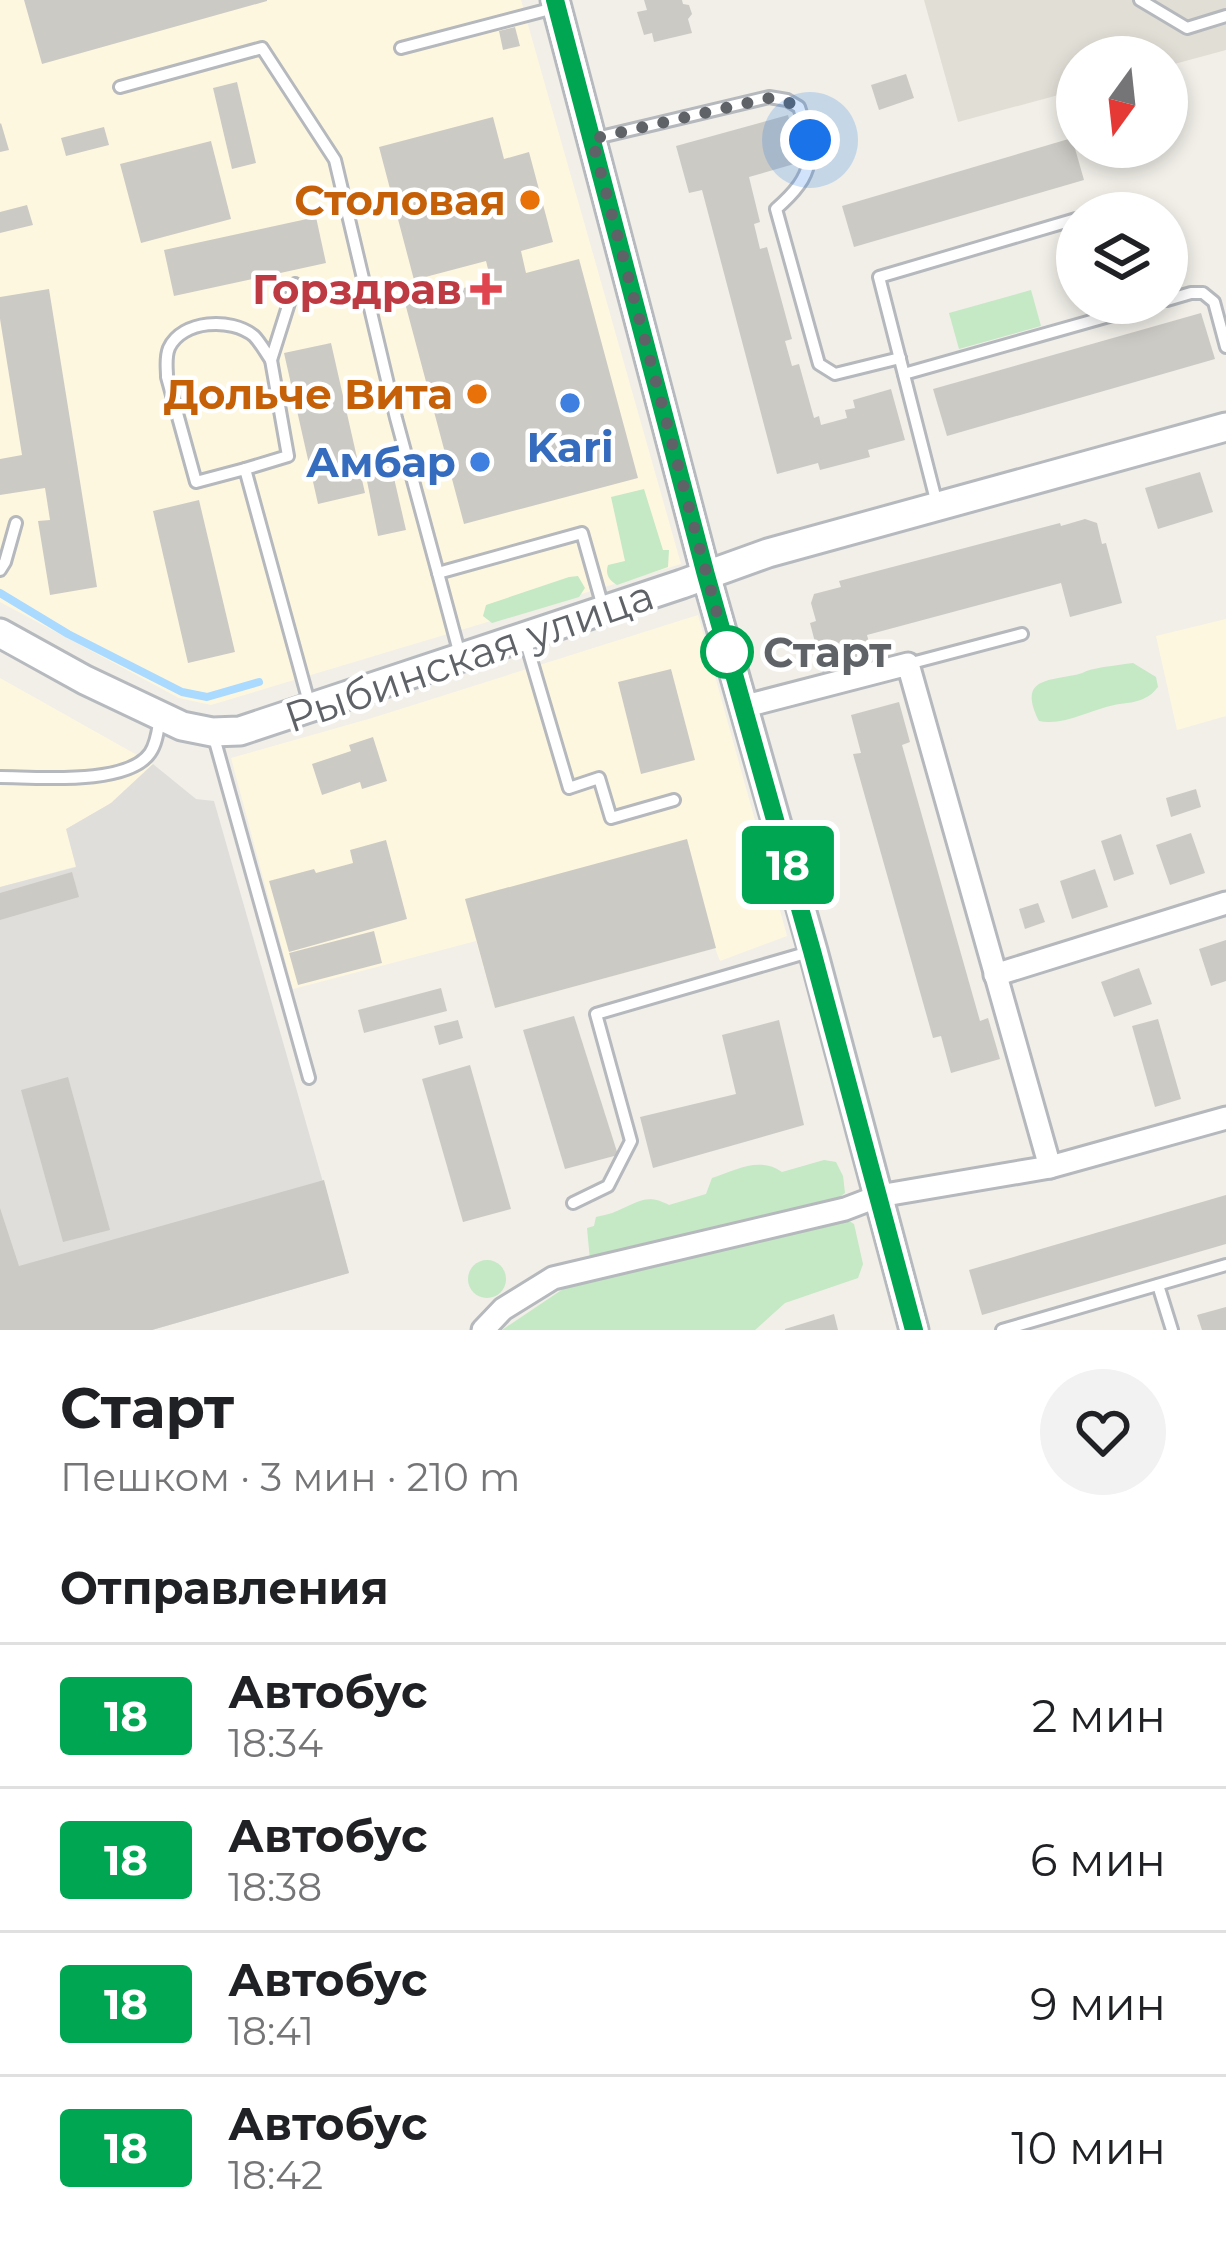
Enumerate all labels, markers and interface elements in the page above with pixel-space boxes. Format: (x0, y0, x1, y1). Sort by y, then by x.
north arrow (1056, 36, 1188, 168)
map controls (1056, 36, 1188, 324)
your location (780, 110, 840, 170)
place label: Столовая (294, 174, 506, 226)
marker: Столовая (517, 187, 543, 213)
button: layers (1056, 192, 1188, 324)
place label: Горздрав (252, 263, 462, 315)
marker: Горздрав (473, 276, 499, 302)
place label: Дольче Вита (163, 368, 453, 420)
marker: Дольче Вита (464, 381, 490, 407)
marker: Kari (557, 390, 583, 416)
place label: Kari (526, 421, 614, 473)
place label: Амбар (306, 436, 456, 488)
marker: Амбар (467, 449, 493, 475)
street label: Рыбинская улица (278, 569, 660, 743)
place label: Старт (763, 626, 892, 678)
marker: Старт (702, 627, 752, 677)
line badge: 18 (734, 826, 842, 904)
text: 18 (766, 839, 810, 891)
button: heart (1040, 1369, 1166, 1495)
text: Старт (60, 1373, 234, 1442)
text: Пешком · 3 мин · 210 m (60, 1453, 520, 1501)
text: Отправления (60, 1560, 389, 1615)
text: Автобус (228, 1664, 428, 1719)
text: 2 мин (1032, 1688, 1166, 1743)
text: 18 (104, 1690, 148, 1742)
text: 18:34 (228, 1719, 323, 1767)
text: Автобус (228, 1808, 428, 1863)
text: 6 мин (1030, 1832, 1166, 1887)
text: 18 (104, 1834, 148, 1886)
text: 18:38 (228, 1863, 322, 1911)
text: Автобус (228, 1952, 428, 2007)
text: 9 мин (1030, 1976, 1166, 2031)
text: 18 (104, 1978, 148, 2030)
text: 18:41 (228, 2007, 314, 2055)
text: Автобус (228, 2096, 428, 2151)
text: 10 мин (1011, 2120, 1166, 2175)
text: 18 (104, 2122, 148, 2174)
text: 18:42 (228, 2151, 323, 2199)

